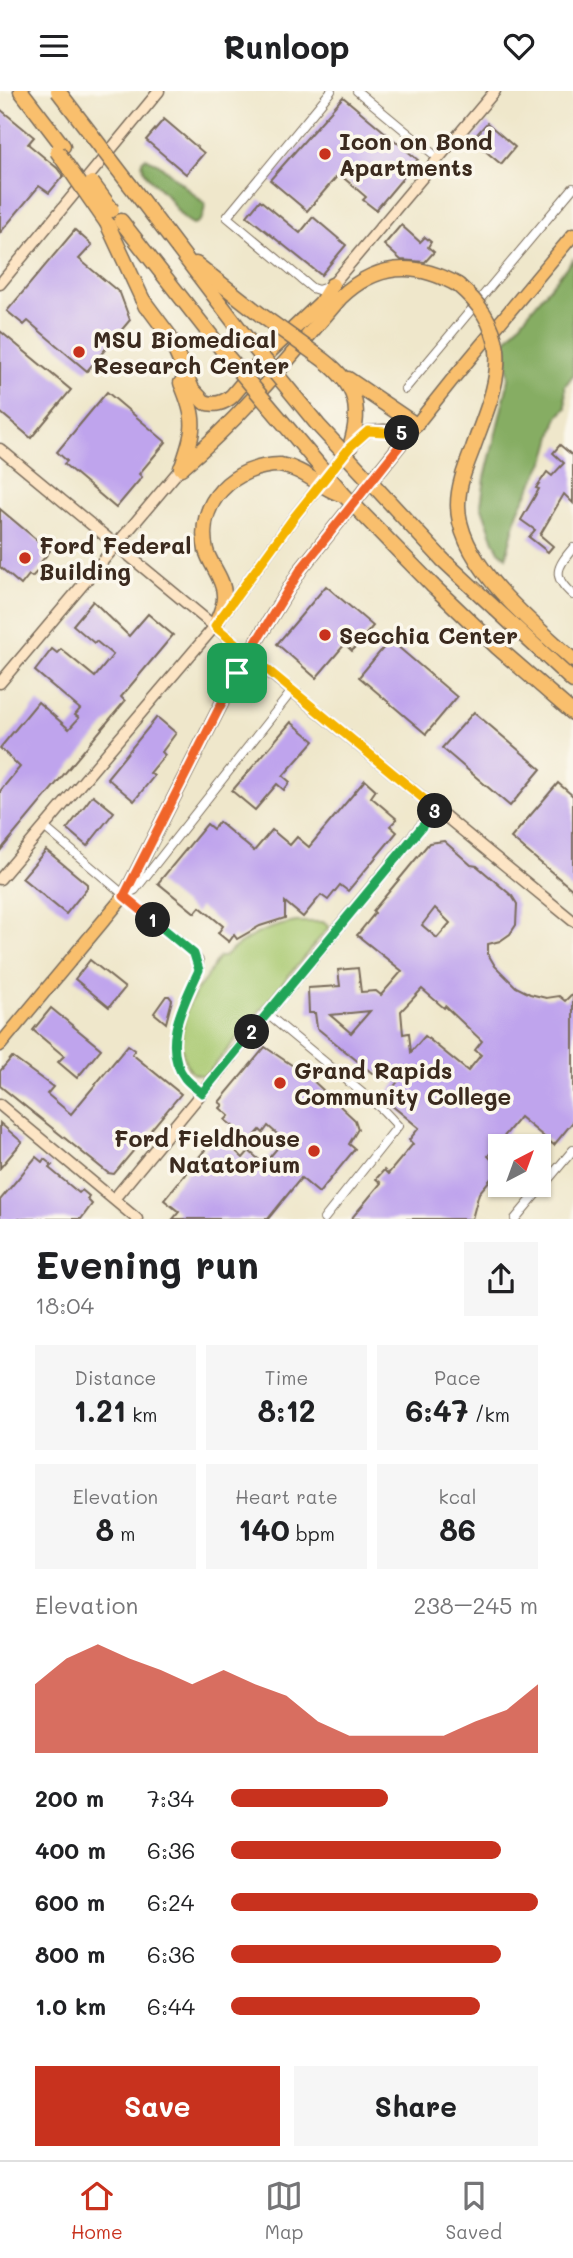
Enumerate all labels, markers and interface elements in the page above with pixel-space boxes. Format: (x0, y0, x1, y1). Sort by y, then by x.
text: Runloop (223, 25, 350, 67)
icon: menu (35, 27, 73, 65)
icon: heart (500, 27, 538, 65)
place label: Icon on Bond Apartments (339, 126, 493, 182)
marker: Icon on Bond Apartments (317, 146, 333, 162)
place label: MSU Biomedical Research Center (93, 324, 289, 380)
marker: MSU Biomedical Research Center (71, 344, 87, 360)
pin: 5 (384, 415, 420, 451)
text: 5 (396, 420, 407, 445)
place label: Ford Federal Building (39, 530, 192, 586)
marker: Ford Federal Building (17, 550, 33, 566)
place label: Secchia Center (339, 620, 518, 650)
marker: Secchia Center (317, 627, 333, 643)
pin (207, 643, 267, 703)
icon: arrive (218, 654, 256, 692)
pin: 3 (418, 793, 452, 829)
text: 3 (429, 798, 440, 823)
pin: 1 (136, 903, 170, 937)
text: 1 (148, 907, 157, 932)
pin: 2 (234, 1014, 270, 1049)
text: 2 (246, 1019, 257, 1044)
place label: Grand Rapids Community College (294, 1055, 511, 1111)
marker: Grand Rapids Community College (272, 1075, 288, 1091)
place label: Ford Fieldhouse Natatorium (114, 1123, 300, 1179)
north arrow (488, 1134, 551, 1197)
map controls (488, 1134, 551, 1197)
marker: Ford Fieldhouse Natatorium (306, 1143, 322, 1159)
text: Evening run (35, 1239, 259, 1289)
button: share (464, 1242, 538, 1316)
text: 18:04 (35, 1290, 94, 1320)
text: Distance (75, 1365, 156, 1390)
text: Time (265, 1365, 308, 1390)
text: Pace (434, 1365, 481, 1390)
text: 1.21 (74, 1390, 126, 1430)
text: 8:12 (257, 1390, 316, 1430)
text: 6:47 (405, 1390, 469, 1430)
text: km (126, 1402, 157, 1427)
text: /km (469, 1402, 510, 1427)
text: Elevation (73, 1484, 158, 1509)
text: Heart rate (235, 1484, 338, 1509)
text: kcal (439, 1484, 476, 1509)
text: 8 (96, 1509, 114, 1549)
text: 140 (238, 1509, 290, 1549)
text: 86 (439, 1509, 476, 1549)
text: m (114, 1521, 135, 1546)
text: bpm (290, 1521, 335, 1546)
text: Elevation (35, 1590, 138, 1620)
text: 238–245 m (414, 1590, 538, 1620)
text: 200 m (35, 1783, 104, 1813)
text: 7:34 (147, 1783, 194, 1813)
text: 400 m (35, 1835, 106, 1865)
text: 6:36 (147, 1835, 195, 1865)
text: 600 m (35, 1887, 105, 1917)
text: 6:24 (147, 1887, 194, 1917)
text: 800 m (35, 1939, 105, 1969)
text: 6:36 (147, 1939, 195, 1969)
text: 1.0 km (35, 1991, 106, 2021)
text: 6:44 (147, 1991, 195, 2021)
button: Save (35, 2066, 280, 2146)
button: Share (294, 2066, 538, 2146)
tab: Home (71, 2177, 123, 2244)
tab: Map (265, 2177, 303, 2244)
tab: Saved (446, 2177, 502, 2244)

